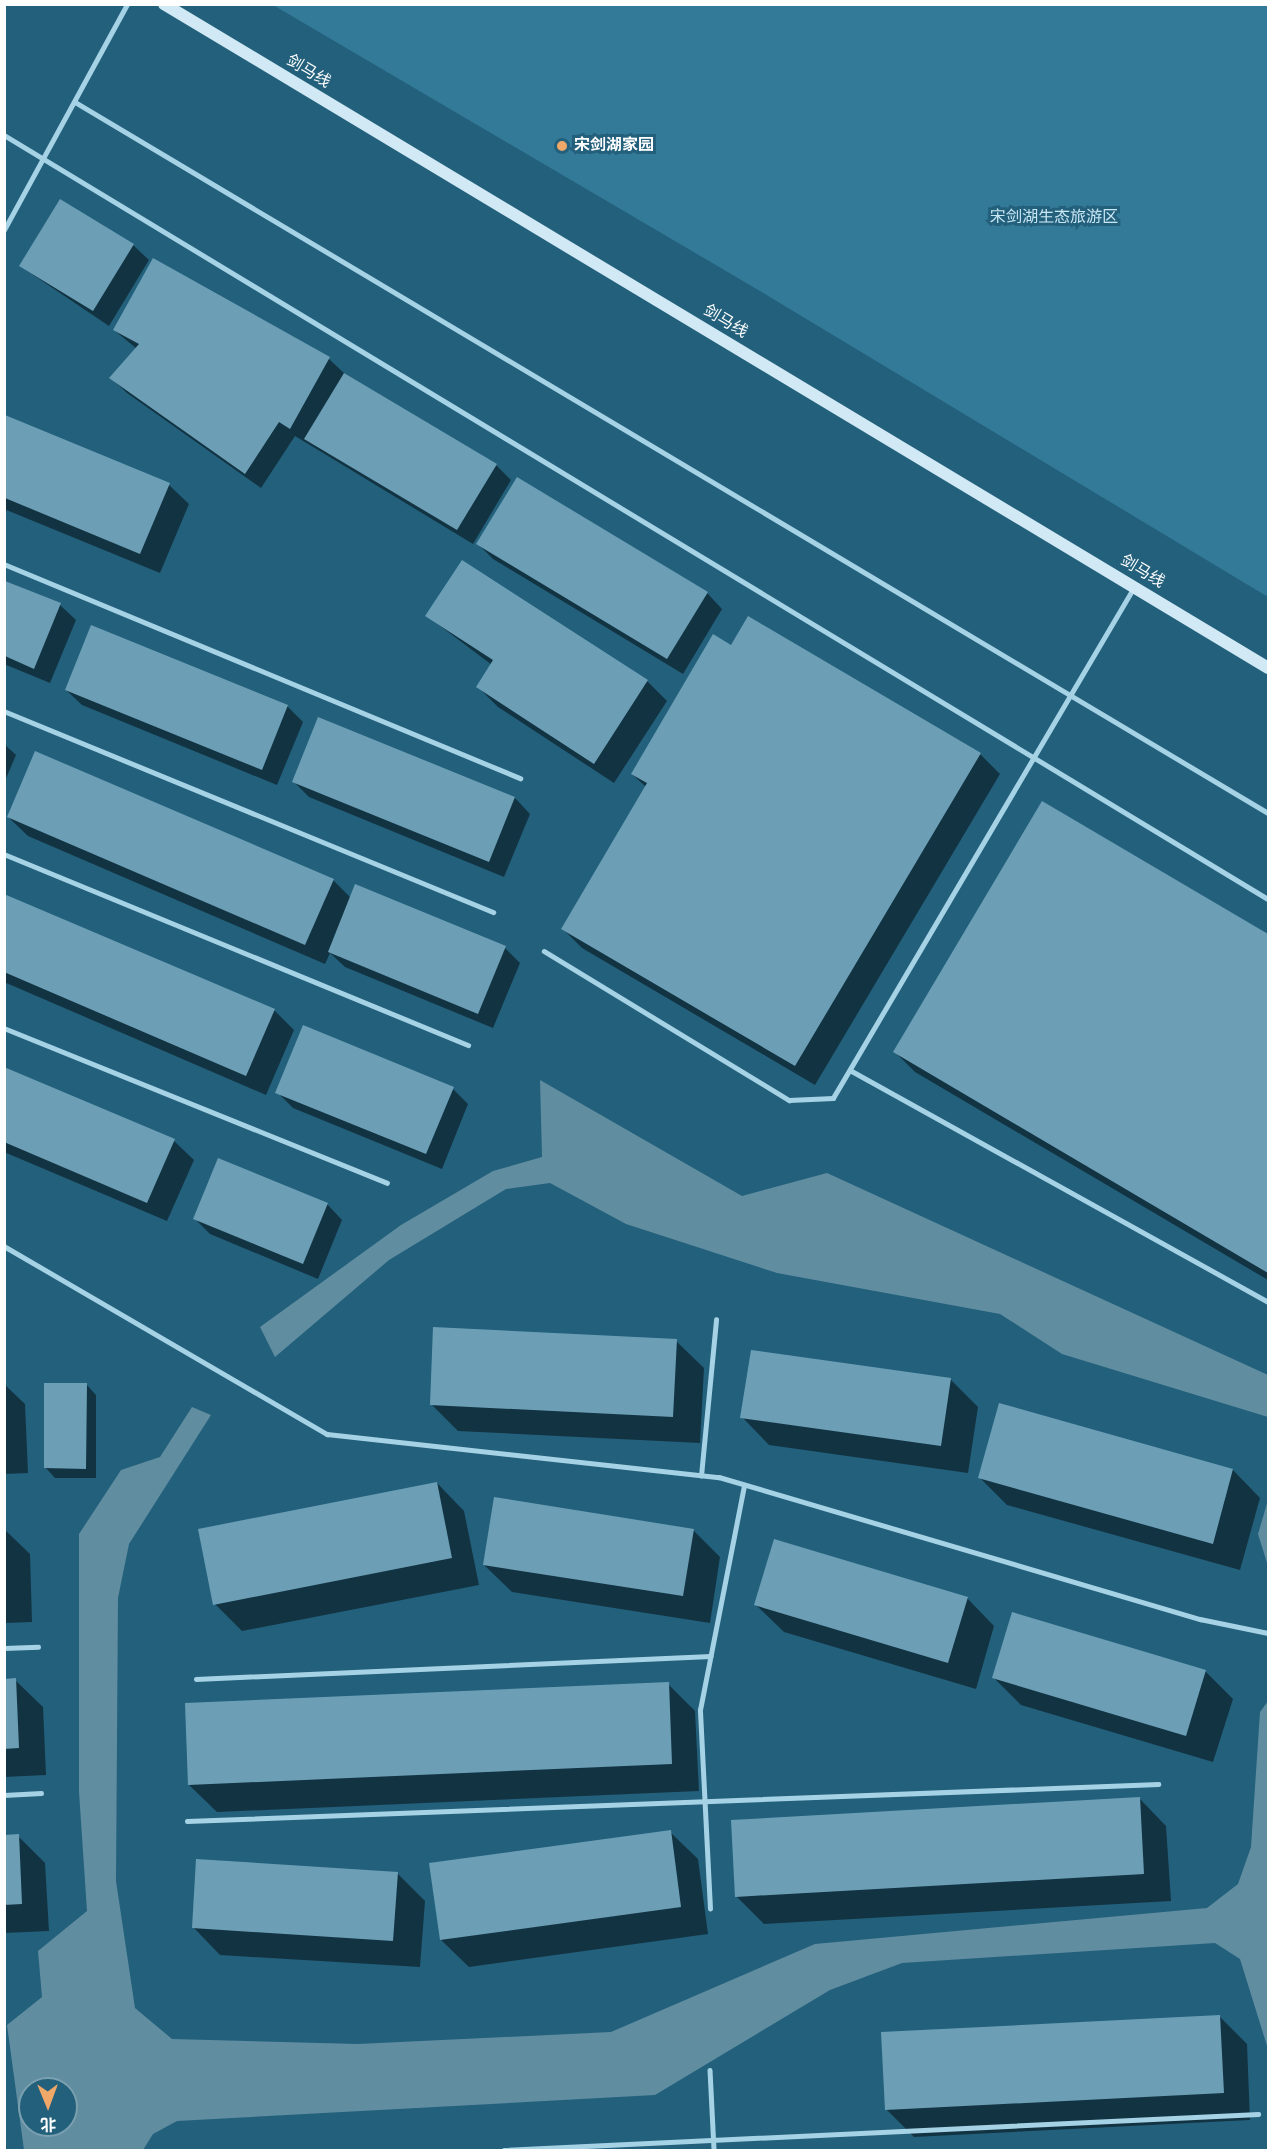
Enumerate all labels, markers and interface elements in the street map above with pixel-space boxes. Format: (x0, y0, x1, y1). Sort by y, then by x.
street label: 剑马线 (282, 51, 334, 93)
place label: 宋剑湖家园 (574, 136, 654, 156)
marker: 宋剑湖家园 (555, 139, 569, 153)
park label: 宋剑湖生态旅游区 (990, 208, 1118, 228)
street label: 剑马线 (699, 301, 751, 343)
street label: 剑马线 (1116, 551, 1168, 593)
north arrow (18, 2077, 78, 2137)
text: 北 (40, 2113, 56, 2133)

